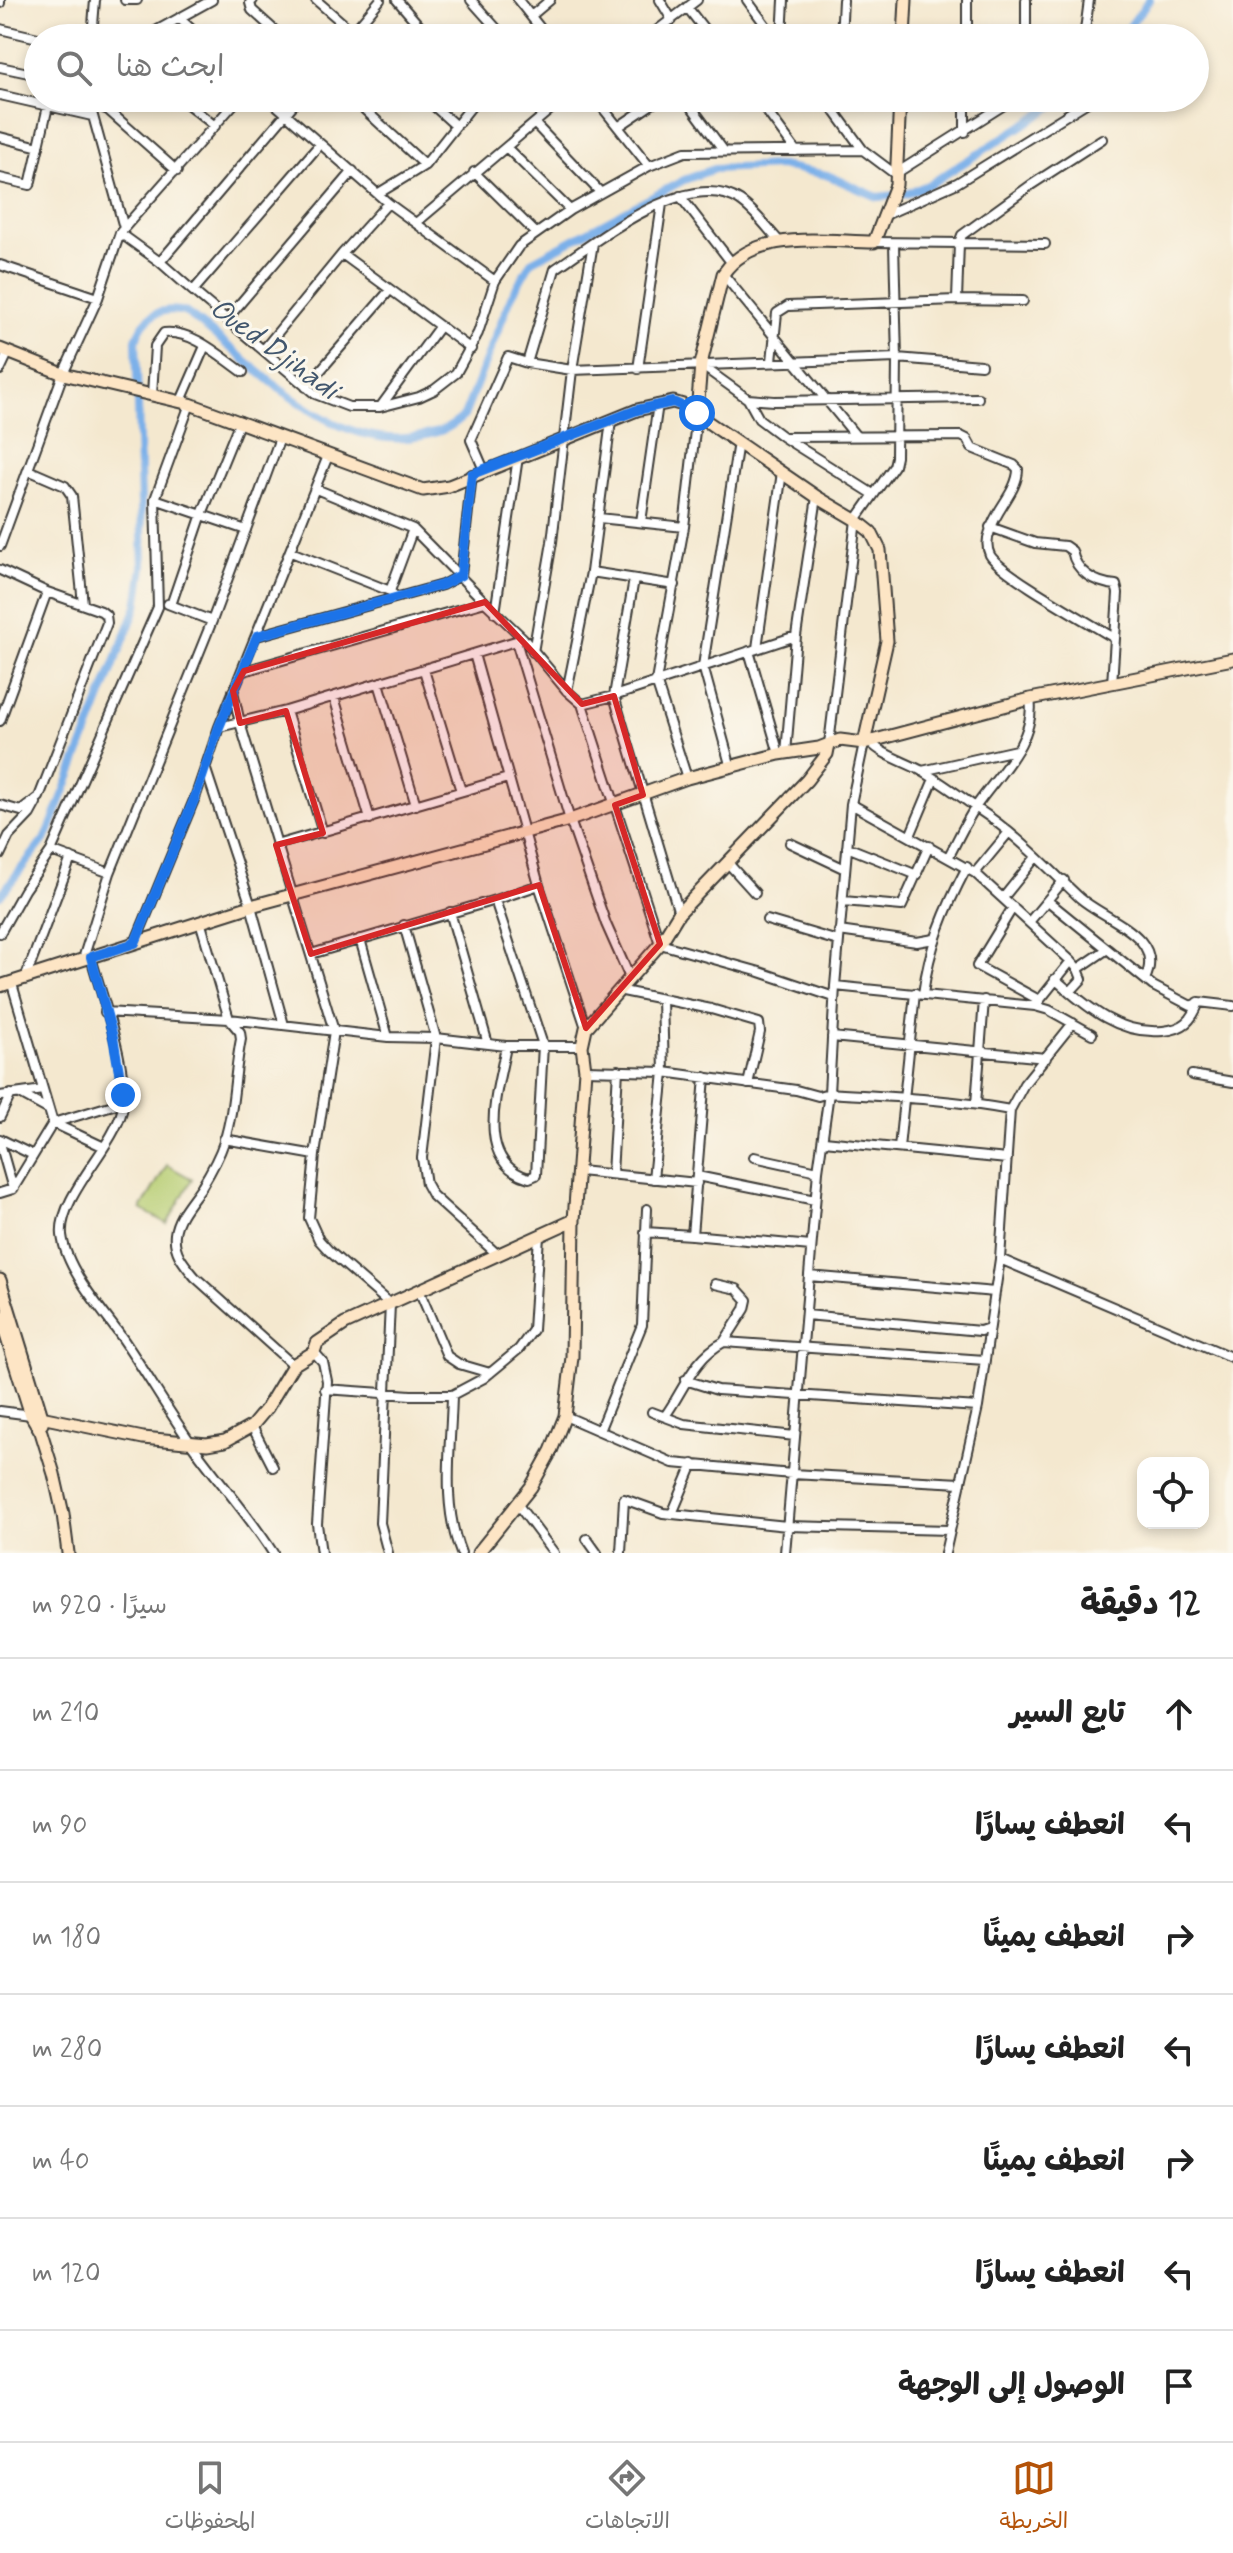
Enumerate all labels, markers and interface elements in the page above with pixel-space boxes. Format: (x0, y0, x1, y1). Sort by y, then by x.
search box (24, 24, 1209, 112)
icon: search (52, 46, 96, 90)
text: ابحث هنا (116, 48, 224, 87)
water label: Oued Djihadi (202, 289, 350, 412)
route start (679, 395, 715, 431)
route end (105, 1077, 141, 1113)
map controls (1137, 1457, 1209, 1529)
button: locate (1137, 1457, 1209, 1529)
text: 12 دقيقة (1080, 1582, 1201, 1627)
text: سيرًا · 920 m (32, 1589, 167, 1623)
icon: ahead (1157, 1692, 1201, 1736)
text: تابع السير (1010, 1694, 1125, 1733)
text: 210 m (32, 1697, 99, 1731)
icon: left (1157, 1804, 1201, 1848)
text: انعطف يسارًا (975, 1806, 1125, 1845)
text: 90 m (32, 1809, 87, 1843)
icon: right (1157, 1916, 1201, 1960)
text: انعطف يمينًا (983, 1918, 1125, 1957)
text: 180 m (32, 1921, 101, 1955)
icon: left (1157, 2028, 1201, 2072)
text: انعطف يسارًا (975, 2030, 1125, 2069)
text: 280 m (32, 2033, 102, 2067)
icon: right (1157, 2140, 1201, 2184)
text: انعطف يمينًا (983, 2142, 1125, 2181)
text: 40 m (32, 2145, 90, 2179)
icon: left (1157, 2252, 1201, 2296)
text: انعطف يسارًا (975, 2254, 1125, 2293)
text: 120 m (32, 2257, 101, 2291)
icon: arrive (1157, 2364, 1201, 2408)
text: الوصول إلى الوجهة (898, 2366, 1125, 2405)
tab: المحفوظات (165, 2456, 255, 2540)
tab: الاتجاهات (585, 2456, 670, 2540)
tab: الخريطة (1000, 2456, 1068, 2540)

